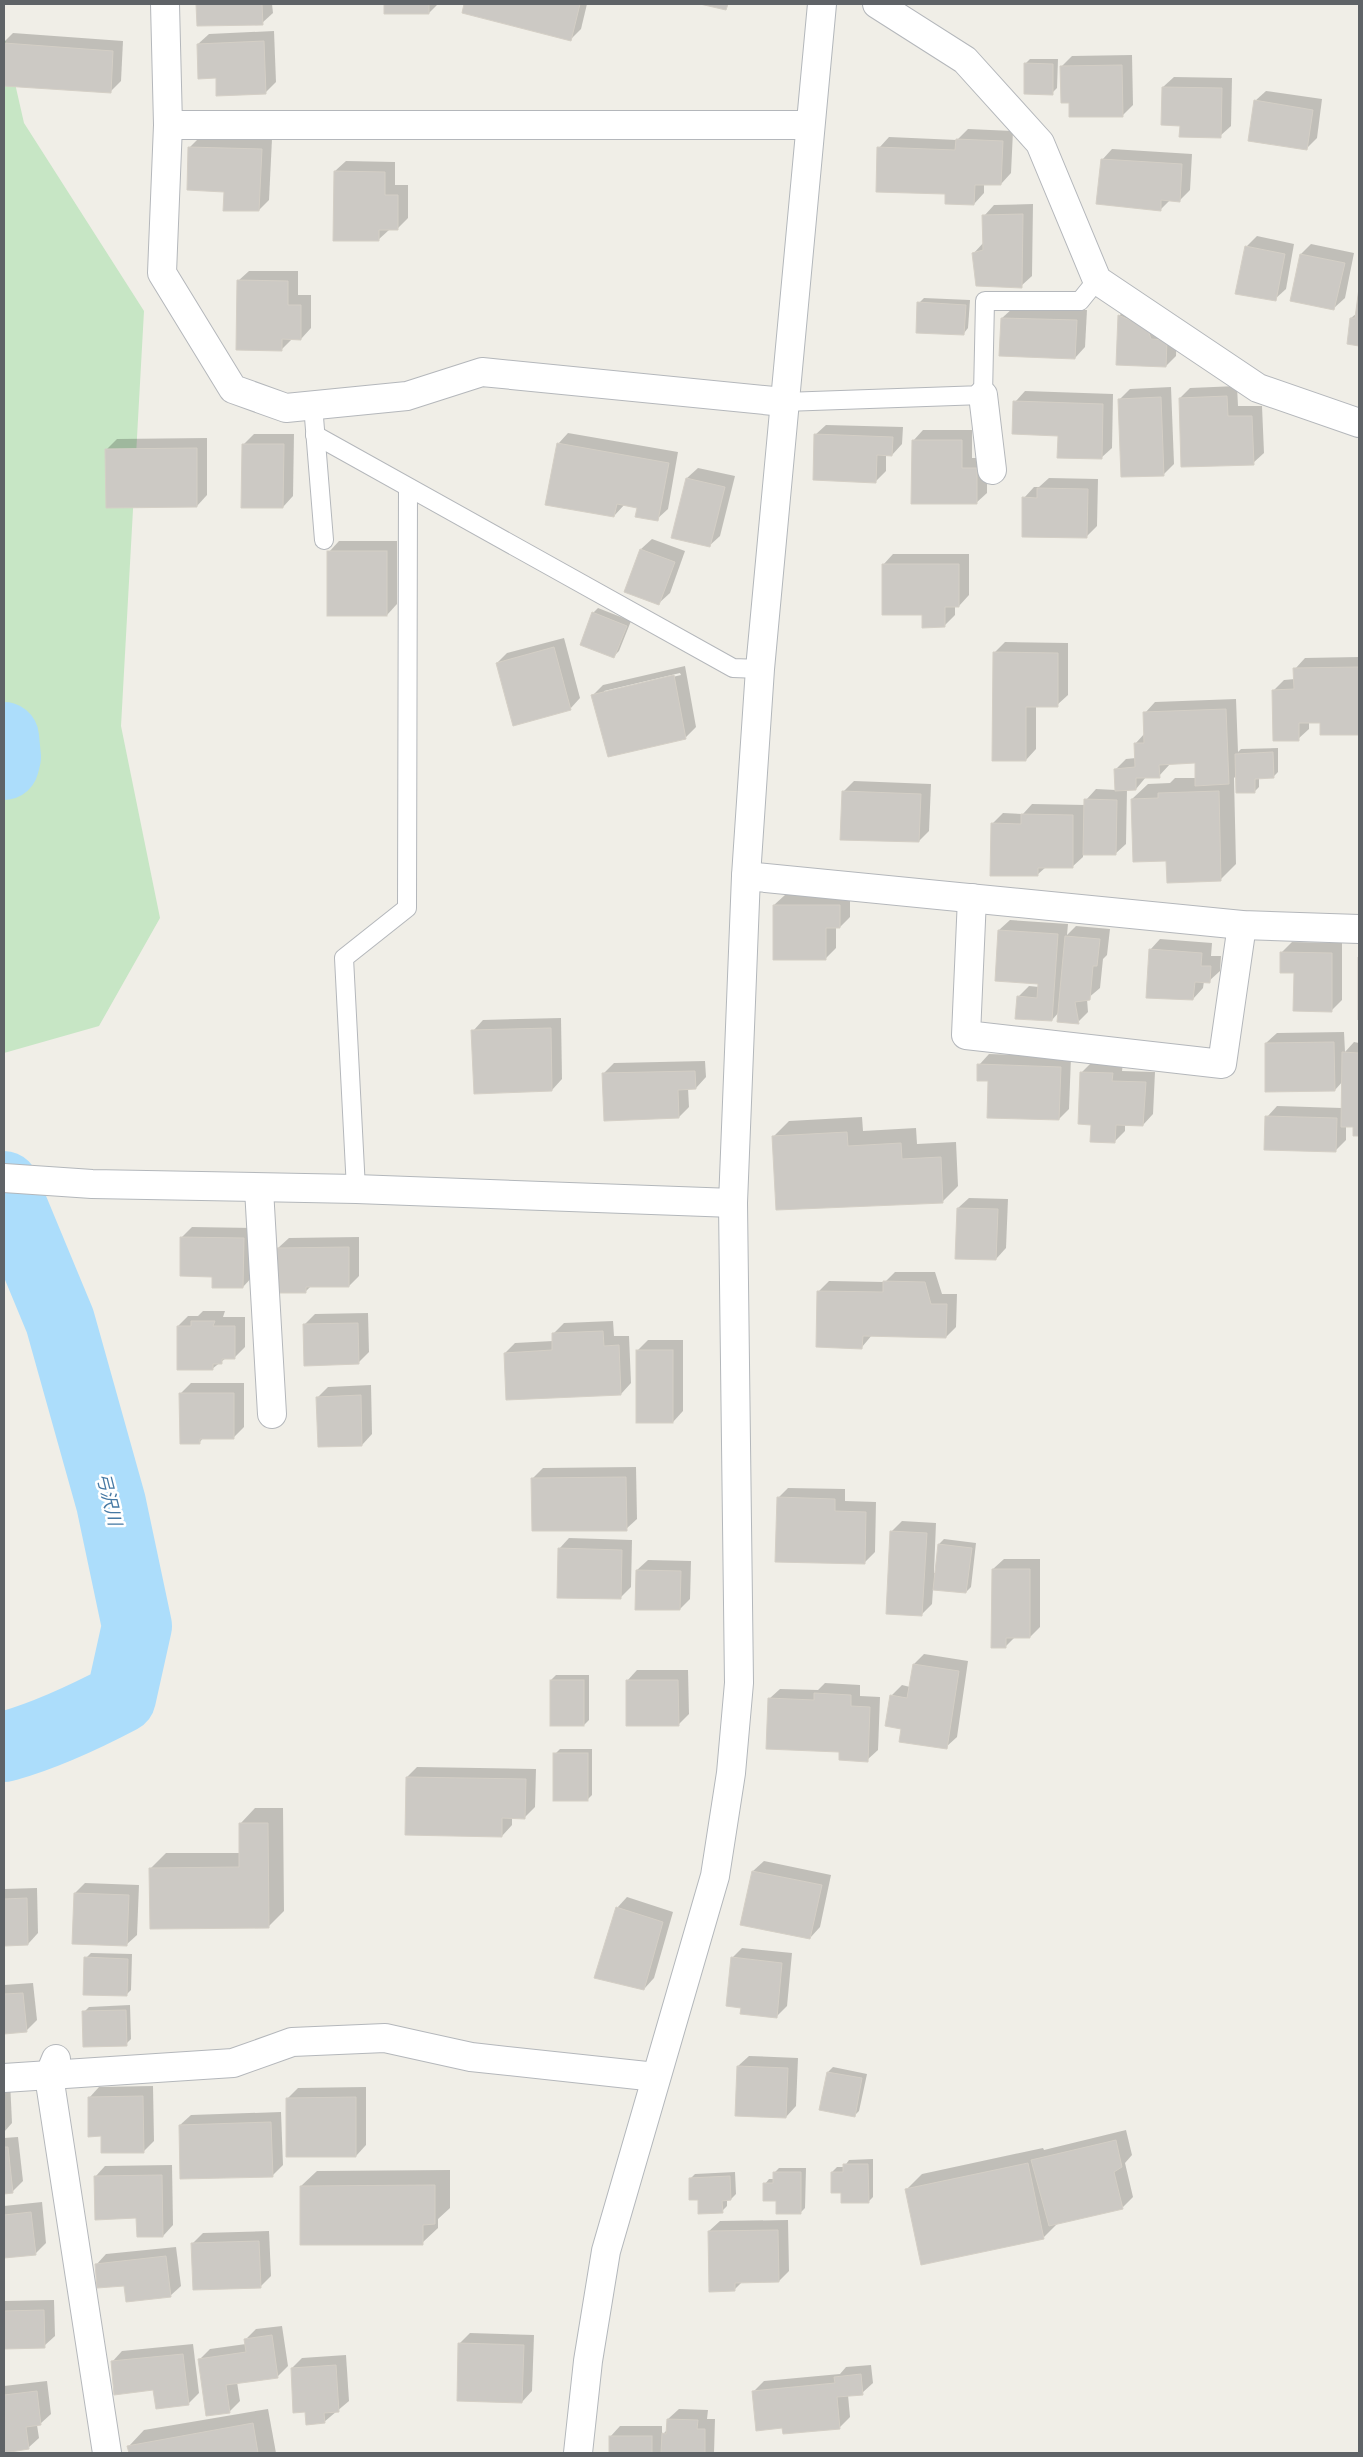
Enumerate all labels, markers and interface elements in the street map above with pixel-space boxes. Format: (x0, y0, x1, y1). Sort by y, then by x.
water label: 弓沢川 (93, 1470, 127, 1530)

